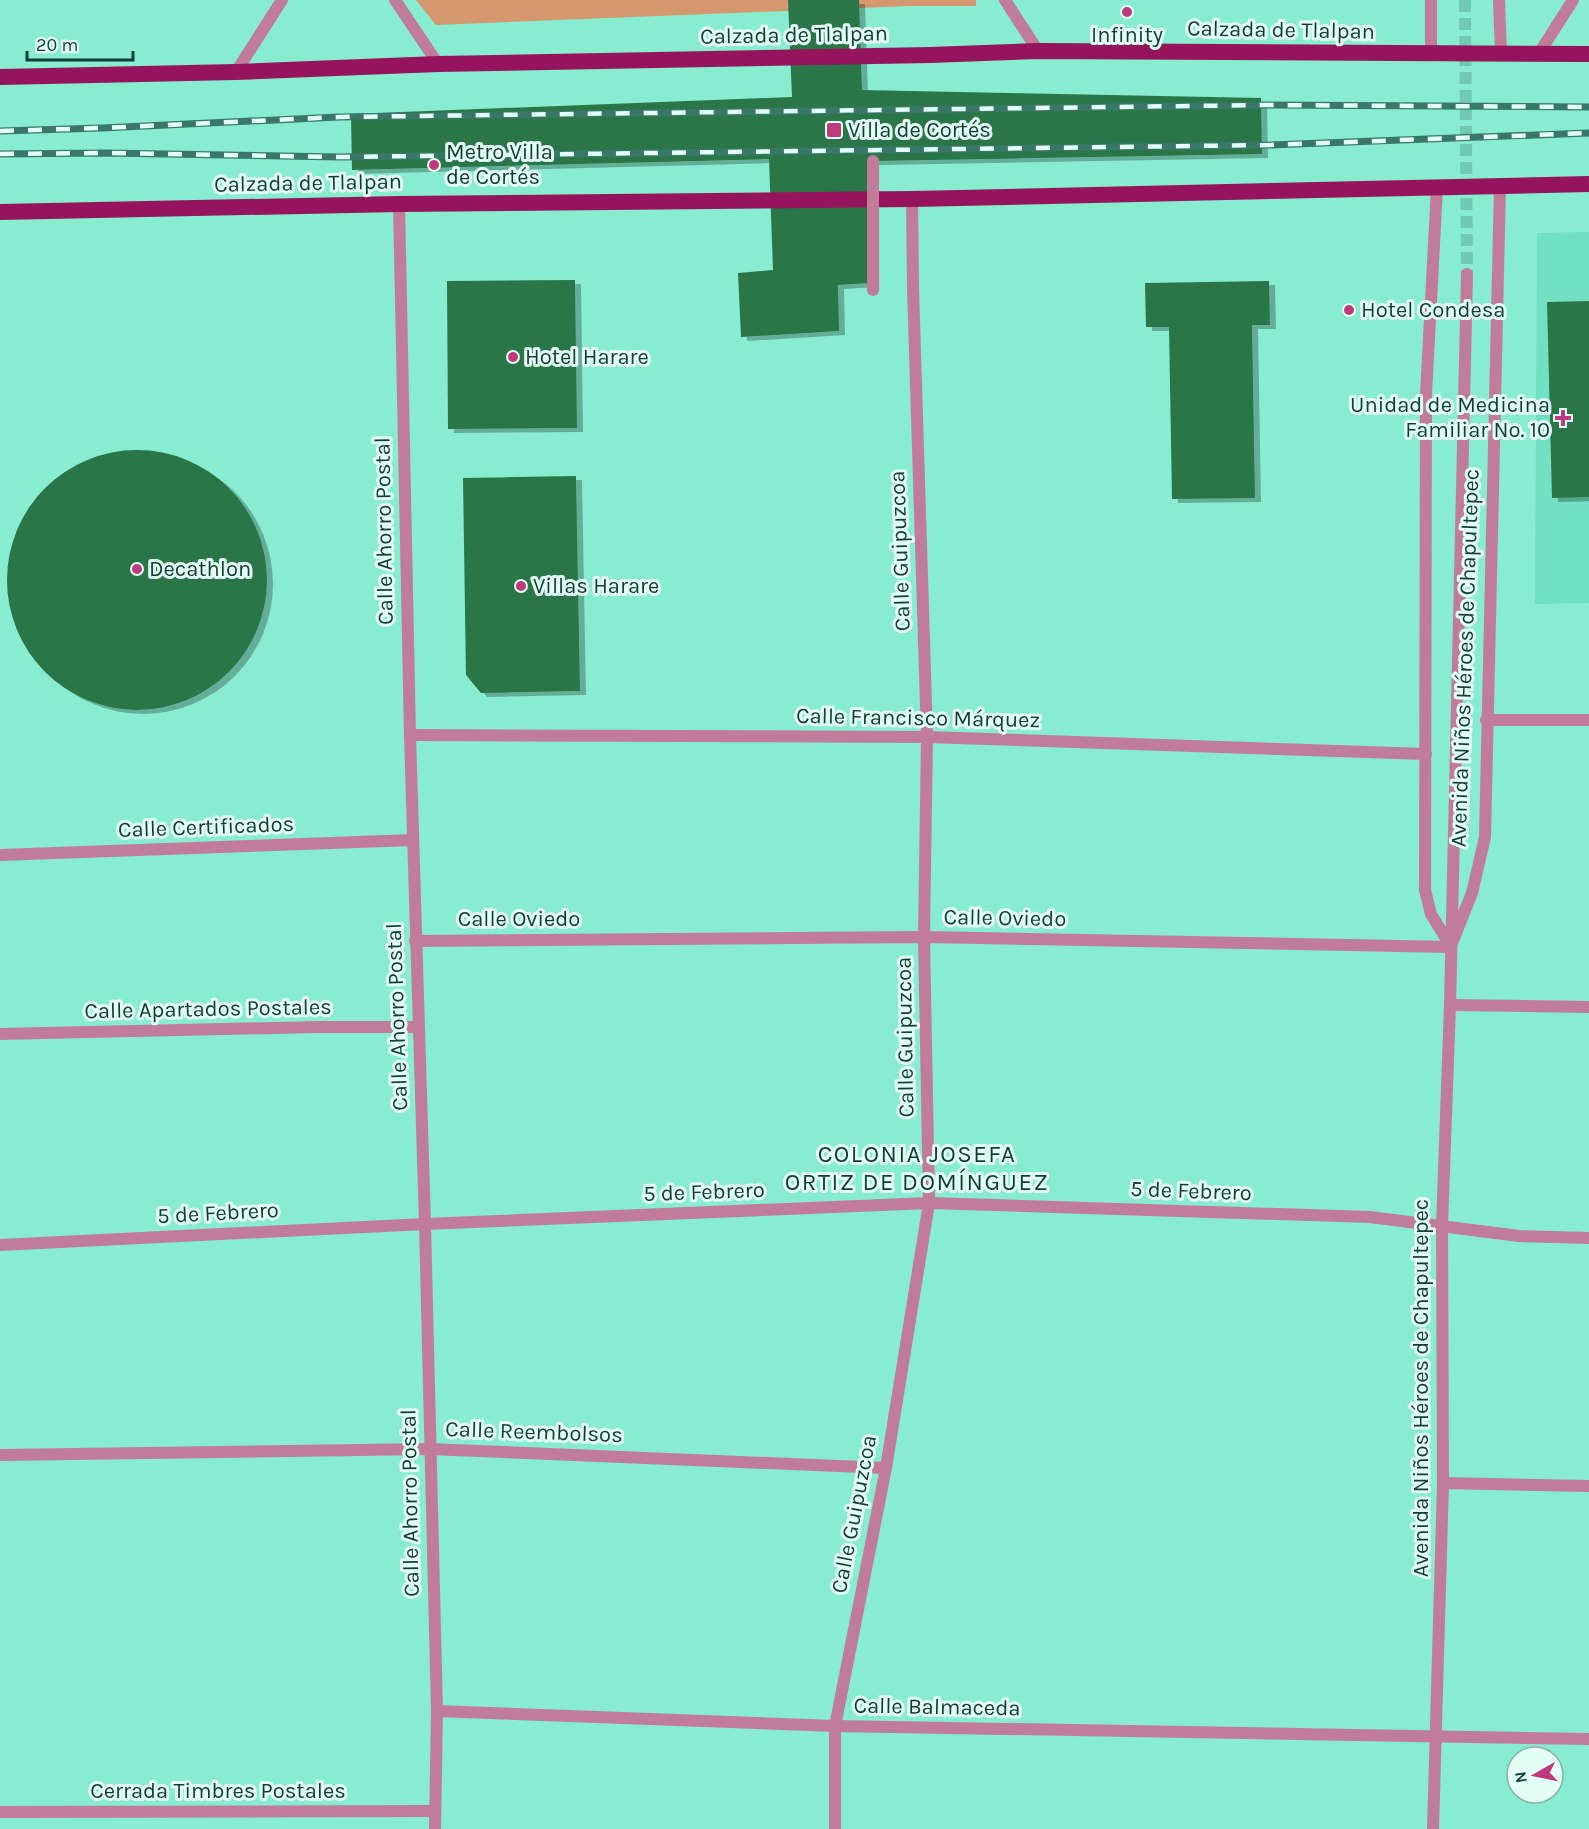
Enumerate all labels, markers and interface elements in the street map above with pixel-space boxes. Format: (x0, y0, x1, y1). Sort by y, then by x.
marker: Infinity (1120, 5, 1134, 19)
street label: Calzada de Tlalpan (1187, 15, 1375, 45)
street label: Calzada de Tlalpan (700, 20, 888, 50)
place label: Infinity (1091, 22, 1163, 48)
scale bar (27, 24, 134, 62)
text: 20 m (36, 34, 78, 56)
place label: Villa de Cortés (848, 117, 991, 143)
marker: Villa de Cortés (825, 121, 843, 139)
place label: Metro Villa de Cortés (446, 139, 553, 190)
marker: Metro Villa de Cortés (427, 158, 441, 172)
street label: Calzada de Tlalpan (214, 168, 402, 198)
place label: Hotel Condesa (1361, 297, 1505, 323)
marker: Hotel Condesa (1342, 303, 1356, 317)
place label: Hotel Harare (525, 344, 649, 370)
marker: Hotel Harare (506, 350, 520, 364)
place label: Unidad de Medicina Familiar No. 10 (1350, 392, 1550, 443)
marker: Unidad de Medicina Familiar No. 10 (1554, 409, 1572, 427)
street label: Calle Ahorro Postal (369, 437, 399, 625)
street label: Avenida Niños Héroes de Chapultepec (1445, 469, 1485, 847)
street label: Calle Guipuzcoa (884, 470, 916, 632)
place label: Decathlon (149, 556, 251, 582)
marker: Decathlon (130, 562, 144, 576)
place label: Villas Harare (533, 573, 659, 599)
marker: Villas Harare (514, 579, 528, 593)
street label: Calle Francisco Márquez (796, 703, 1040, 733)
street label: Calle Certificados (118, 811, 294, 843)
street label: Calle Oviedo (943, 904, 1067, 932)
street label: Calle Oviedo (458, 906, 580, 932)
street label: Calle Ahorro Postal (381, 923, 413, 1111)
street label: Calle Guipuzcoa (891, 956, 919, 1118)
street label: Calle Apartados Postales (84, 994, 332, 1024)
district label: COLONIA JOSEFA ORTIZ DE DOMÍNGUEZ (785, 1140, 1049, 1196)
street label: 5 de Febrero (1130, 1176, 1252, 1206)
street label: 5 de Febrero (643, 1177, 765, 1207)
street label: 5 de Febrero (157, 1197, 279, 1229)
street label: Avenida Niños Héroes de Chapultepec (1408, 1199, 1434, 1577)
street label: Calle Ahorro Postal (395, 1409, 425, 1597)
street label: Calle Reembolsos (445, 1416, 623, 1448)
street label: Calle Guipuzcoa (826, 1433, 882, 1595)
street label: Calle Balmaceda (853, 1693, 1021, 1721)
north arrow (1505, 1745, 1565, 1805)
text: N (1510, 1770, 1531, 1784)
street label: Cerrada Timbres Postales (90, 1778, 346, 1804)

